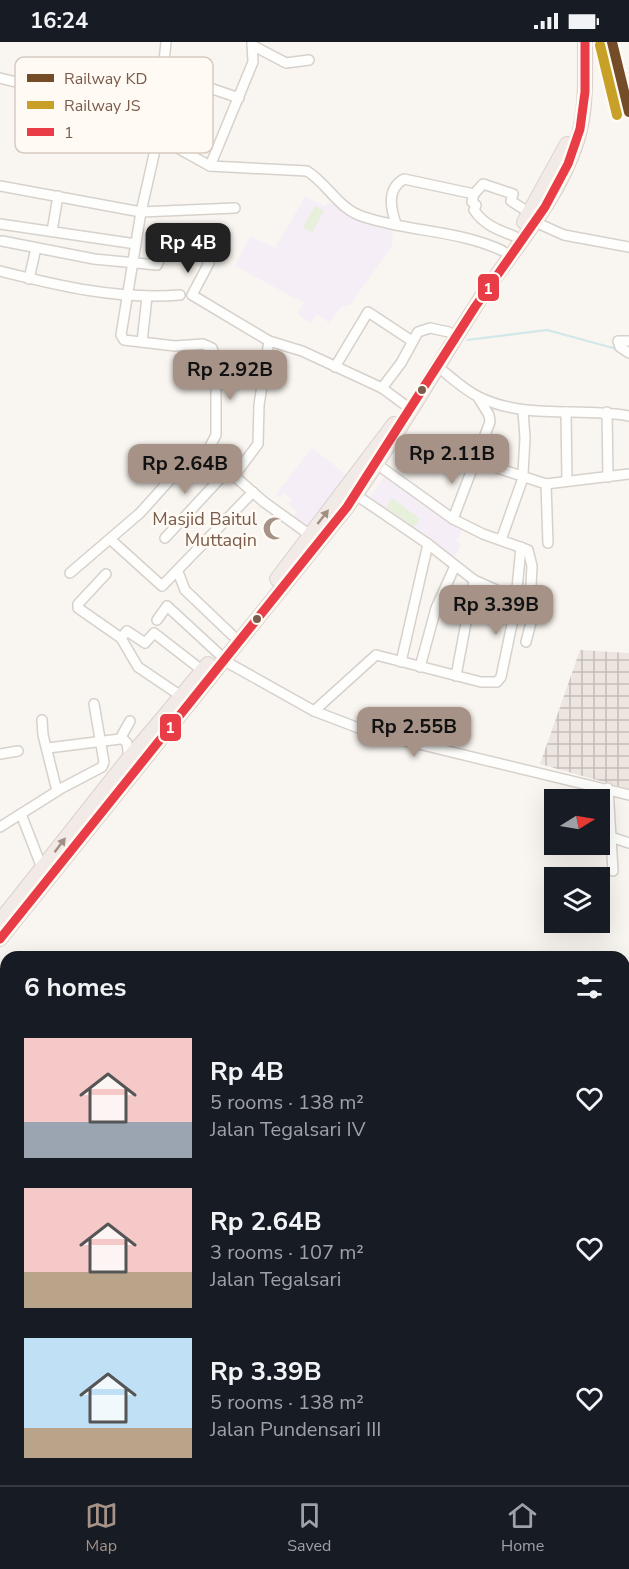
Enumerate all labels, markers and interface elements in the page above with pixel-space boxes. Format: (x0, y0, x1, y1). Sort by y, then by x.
text: 16:24 (30, 6, 88, 36)
legend (15, 57, 213, 153)
text: Railway KD (64, 68, 147, 90)
text: Railway JS (64, 95, 141, 117)
text: 1 (64, 122, 74, 144)
pin: Rp 4B (146, 223, 230, 274)
text: Rp 4B (160, 229, 216, 256)
line badge: 1 (477, 273, 500, 302)
text: 1 (483, 278, 493, 300)
pin: Rp 2.92B (168, 350, 292, 401)
text: Rp 2.92B (187, 356, 273, 383)
unlabelled marker (416, 384, 428, 396)
pin: Rp 2.11B (390, 434, 514, 485)
text: Rp 2.11B (409, 440, 495, 467)
pin: Rp 2.64B (123, 444, 247, 495)
text: Rp 2.64B (142, 450, 228, 477)
place label: Masjid Baitul Muttaqin (152, 507, 258, 552)
one-way arrow (317, 509, 330, 525)
mosque icon: Masjid Baitul Muttaqin (262, 516, 288, 542)
pin: Rp 3.39B (434, 585, 558, 636)
text: Rp 3.39B (453, 591, 539, 618)
unlabelled marker (251, 613, 263, 625)
pin: Rp 2.55B (352, 707, 476, 758)
line badge: 1 (159, 713, 182, 742)
text: Rp 2.55B (371, 713, 457, 740)
text: 1 (165, 717, 175, 739)
north arrow (544, 789, 610, 855)
map controls (544, 789, 610, 933)
one-way arrow (54, 837, 66, 853)
button: layers (544, 867, 610, 933)
text: 6 homes (24, 970, 126, 1005)
icon: filters (573, 971, 606, 1004)
text: Rp 4B (210, 1054, 284, 1089)
icon: home (72, 1062, 144, 1134)
icon: heart (573, 1082, 606, 1115)
text: 5 rooms · 138 m² (210, 1089, 364, 1116)
text: Jalan Tegalsari IV (210, 1116, 365, 1143)
text: Rp 2.64B (210, 1204, 322, 1239)
icon: home (72, 1212, 144, 1284)
icon: heart (573, 1232, 606, 1265)
text: 3 rooms · 107 m² (210, 1239, 364, 1266)
text: Jalan Tegalsari (210, 1266, 341, 1293)
text: Rp 3.39B (210, 1354, 322, 1389)
icon: home (72, 1362, 144, 1434)
icon: heart (573, 1382, 606, 1415)
text: 5 rooms · 138 m² (210, 1389, 364, 1416)
text: Jalan Pundensari III (210, 1416, 381, 1443)
tab: Map (85, 1499, 118, 1557)
tab: Saved (287, 1499, 331, 1557)
tab: Home (501, 1499, 544, 1557)

